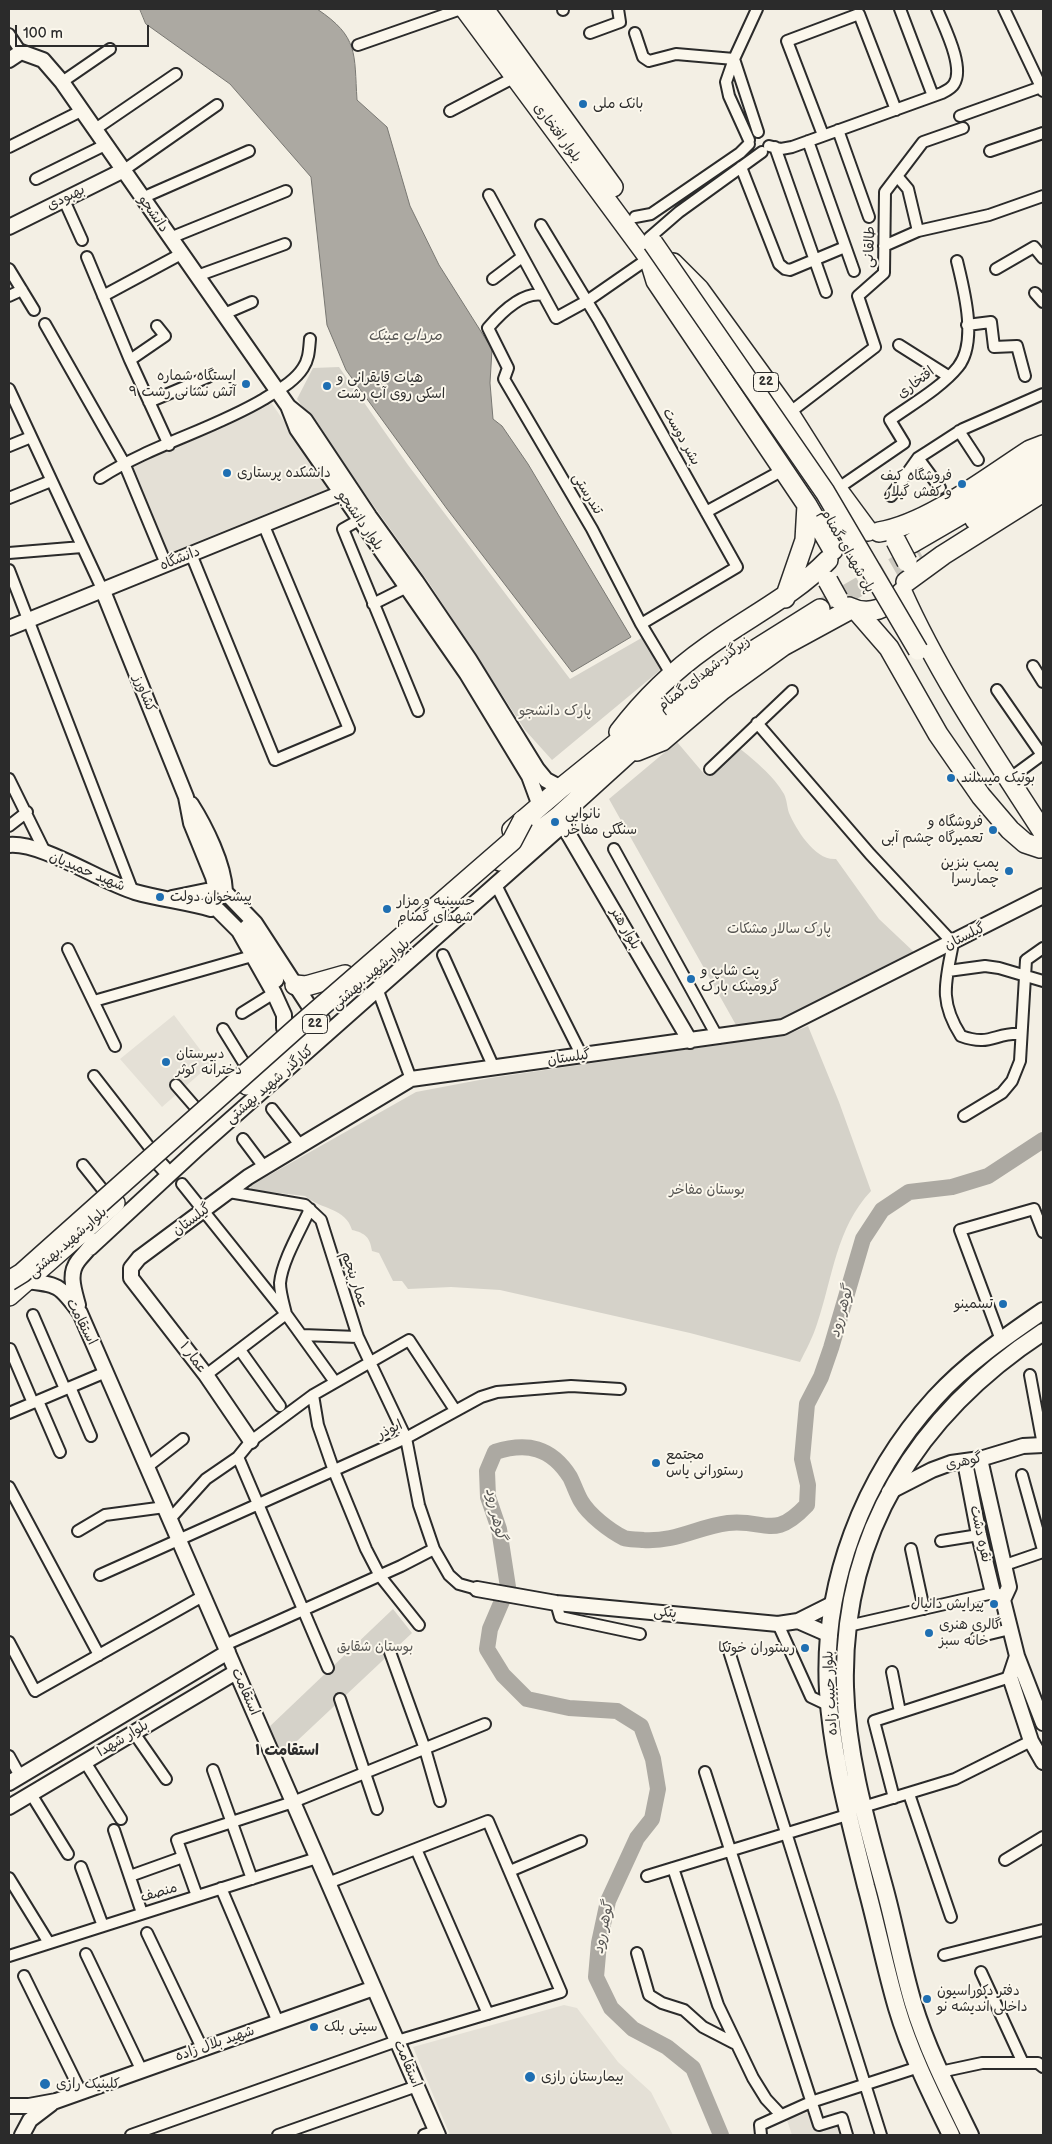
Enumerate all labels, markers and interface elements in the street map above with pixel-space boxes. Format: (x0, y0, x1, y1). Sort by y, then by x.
scale bar (18, 15, 151, 47)
text: 100 m (23, 24, 63, 43)
place label: بانک ملی (593, 96, 643, 112)
marker: بانک ملی (577, 98, 589, 110)
street label: بلوار افتخاری (529, 100, 585, 166)
street label: بهبودی (44, 182, 88, 214)
street label: دانشجو (134, 192, 172, 236)
street label: طالقانی (861, 226, 879, 268)
water label: مرداب عینک (368, 327, 442, 345)
street label: افتخاری (894, 364, 938, 402)
place label: ایستگاه شماره ۹ آتش نشانی رشت (129, 368, 236, 401)
place label: هیات قایقرانی و اسکی روی آب رشت (337, 370, 445, 402)
road number: 22 (754, 372, 778, 392)
marker: ایستگاه شماره ۹ آتش نشانی رشت (240, 378, 252, 390)
marker: هیات قایقرانی و اسکی روی آب رشت (321, 380, 333, 392)
street label: بشر دوست (658, 406, 704, 468)
place label: دانشکده پرستاری (237, 465, 331, 481)
marker: دانشکده پرستاری (221, 467, 233, 479)
place label: فروشگاه کیف و کفش گیلار (880, 468, 952, 501)
street label: تندرستی (568, 470, 606, 518)
marker: فروشگاه کیف و کفش گیلار (956, 478, 968, 490)
street label: بلوار دانشجو (333, 488, 387, 554)
street label: پل شهدای گمنام (816, 506, 878, 596)
street label: دانشگاه (157, 543, 203, 575)
street label: زیرگذر شهدای گمنام (654, 633, 754, 715)
street label: کشاورز (129, 673, 159, 715)
park label: پارک دانشجو (519, 703, 591, 719)
place label: بوتیک میسلند (961, 770, 1035, 786)
marker: بوتیک میسلند (945, 772, 957, 784)
place label: نانوایی سنگکی مفاخر (565, 806, 637, 839)
place label: فروشگاه و تعمیرگاه چشم آبی (881, 814, 983, 846)
marker: نانوایی سنگکی مفاخر (549, 816, 561, 828)
marker: فروشگاه و تعمیرگاه چشم آبی (987, 824, 999, 836)
street label: شهید حمیدیان (47, 849, 127, 895)
place label: پمپ بنزین چمارسرا (941, 855, 999, 888)
marker: پمپ بنزین چمارسرا (1003, 865, 1015, 877)
place label: پیشخوان دولت (170, 889, 252, 905)
marker: پیشخوان دولت (154, 891, 166, 903)
place label: حسینیه و مزار شهدای گمنام (397, 893, 475, 926)
marker: حسینیه و مزار شهدای گمنام (381, 903, 393, 915)
street label: بلوار هنر (606, 905, 644, 953)
street label: گیلستان (942, 920, 988, 954)
park label: پارک سالار مشکات (727, 921, 831, 937)
street label: بلوار شهید بهشتی (328, 936, 414, 1014)
place label: پت شاپ و گرومینک بارک (701, 963, 779, 996)
marker: پت شاپ و گرومینک بارک (685, 973, 697, 985)
road number: 22 (302, 1014, 328, 1034)
street label: کنارگذر شهید بهشتی (223, 1042, 317, 1128)
place label: دبیرستان دخترانه کوثر (176, 1046, 242, 1078)
street label: گیلستان (546, 1047, 592, 1069)
marker: دبیرستان دخترانه کوثر (160, 1056, 172, 1068)
park label: بوستان مفاخر (669, 1182, 745, 1198)
street label: گیلستان (170, 1200, 214, 1240)
street label: بلوار شهید بهشتی (25, 1204, 111, 1282)
street label: عمار پنجم (337, 1250, 371, 1310)
water label: گوهر رود (826, 1284, 858, 1340)
street label: استقامت (62, 1296, 100, 1348)
place label: تسمینو (954, 1296, 993, 1312)
marker: تسمینو (997, 1298, 1009, 1310)
street label: عمار ۱ (176, 1339, 210, 1377)
street label: ابوذر (375, 1417, 405, 1443)
place label: مجتمع رستورانی یاس (666, 1447, 744, 1480)
street label: گوهری (944, 1450, 984, 1474)
marker: مجتمع رستورانی یاس (650, 1457, 662, 1469)
water label: گوهر رود (481, 1487, 509, 1541)
street label: نقره دشت (966, 1504, 994, 1564)
place label: پیرایش دانیال (911, 1596, 984, 1612)
marker: پیرایش دانیال (988, 1598, 1000, 1610)
street label: پتکی (653, 1604, 677, 1622)
place label: گالری هنری خانه سبز (939, 1617, 1001, 1650)
marker: گالری هنری خانه سبز (923, 1627, 935, 1639)
park label: بوستان شقایق (337, 1639, 413, 1655)
place label: رستوران خوتکا (718, 1640, 795, 1656)
marker: رستوران خوتکا (799, 1642, 811, 1654)
street label: بلوار حبیب زاده (820, 1650, 842, 1736)
street label: استقامت (227, 1666, 263, 1718)
street label: بلوار شهدا (94, 1717, 152, 1761)
district label: استقامت ۱ (255, 1742, 319, 1760)
street label: منصف (139, 1879, 179, 1907)
water label: گوهر رود (590, 1901, 618, 1955)
place label: دفتر دکوراسیون داخلی اندیشه نو (937, 1983, 1027, 2015)
marker: دفتر دکوراسیون داخلی اندیشه نو (921, 1993, 933, 2005)
place label: سیتی بلک (324, 2019, 378, 2035)
marker: سیتی بلک (308, 2021, 320, 2033)
street label: شهید بلال زاده (173, 2023, 257, 2065)
street label: استقامت (390, 2038, 424, 2090)
place label: بیمارستان رازی (541, 2069, 624, 2085)
marker: بیمارستان رازی (523, 2070, 537, 2084)
place label: کلینیک رازی (56, 2076, 120, 2092)
marker: کلینیک رازی (38, 2077, 52, 2091)

